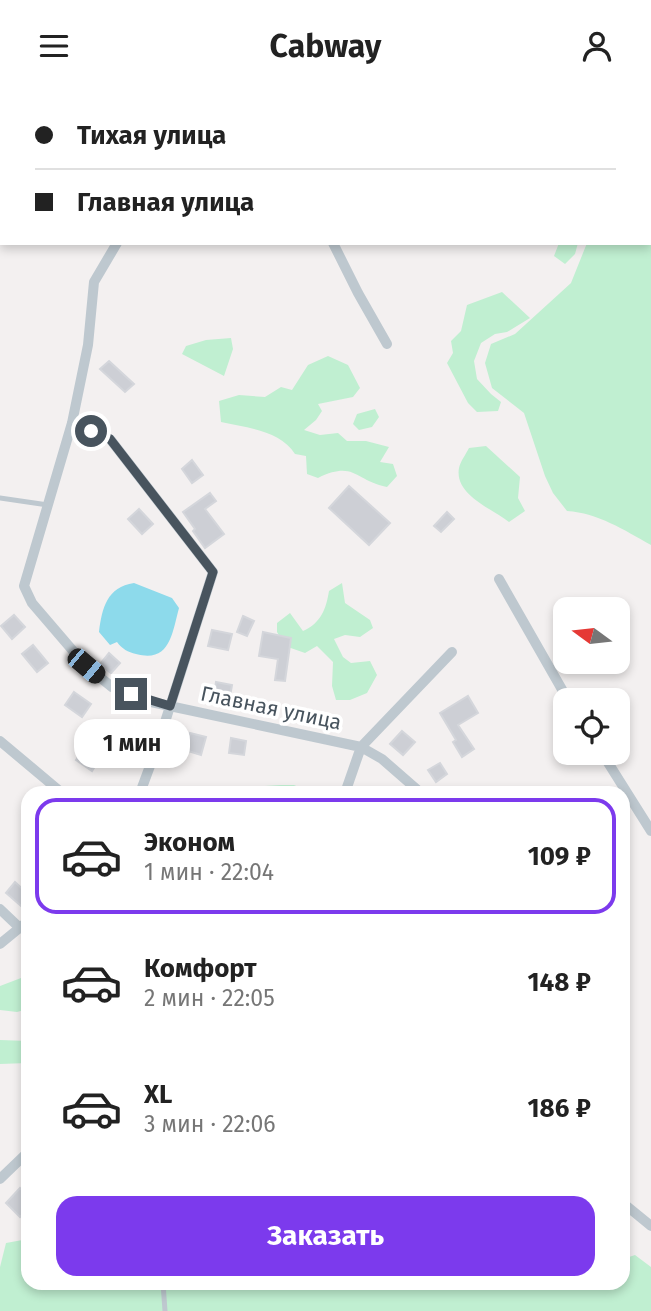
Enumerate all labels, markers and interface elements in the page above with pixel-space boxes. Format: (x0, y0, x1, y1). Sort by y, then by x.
icon: menu (35, 27, 73, 65)
text: Cabway (270, 27, 381, 65)
icon: person (578, 27, 616, 65)
text: Тихая улица (77, 120, 226, 151)
text: Главная улица (77, 187, 254, 218)
route start (75, 415, 107, 447)
north arrow (553, 597, 630, 674)
map controls (553, 597, 630, 765)
car (64, 644, 109, 688)
route end (115, 678, 147, 710)
street label: Главная улица (198, 680, 344, 736)
button: locate (553, 688, 630, 765)
callout: 1 мин (73, 719, 189, 767)
text: 1 мин (103, 729, 161, 757)
icon: car (60, 825, 123, 888)
text: Эконом (144, 827, 235, 858)
text: 109 ₽ (528, 841, 591, 872)
text: 1 мин · 22:04 (144, 858, 274, 886)
icon: car (60, 951, 123, 1014)
text: Комфорт (144, 953, 257, 984)
text: 148 ₽ (528, 967, 591, 998)
text: 2 мин · 22:05 (144, 984, 275, 1012)
icon: car (60, 1077, 123, 1140)
text: XL (144, 1079, 172, 1110)
text: 186 ₽ (528, 1093, 591, 1124)
text: 3 мин · 22:06 (144, 1110, 276, 1138)
button: Заказать (56, 1196, 595, 1276)

